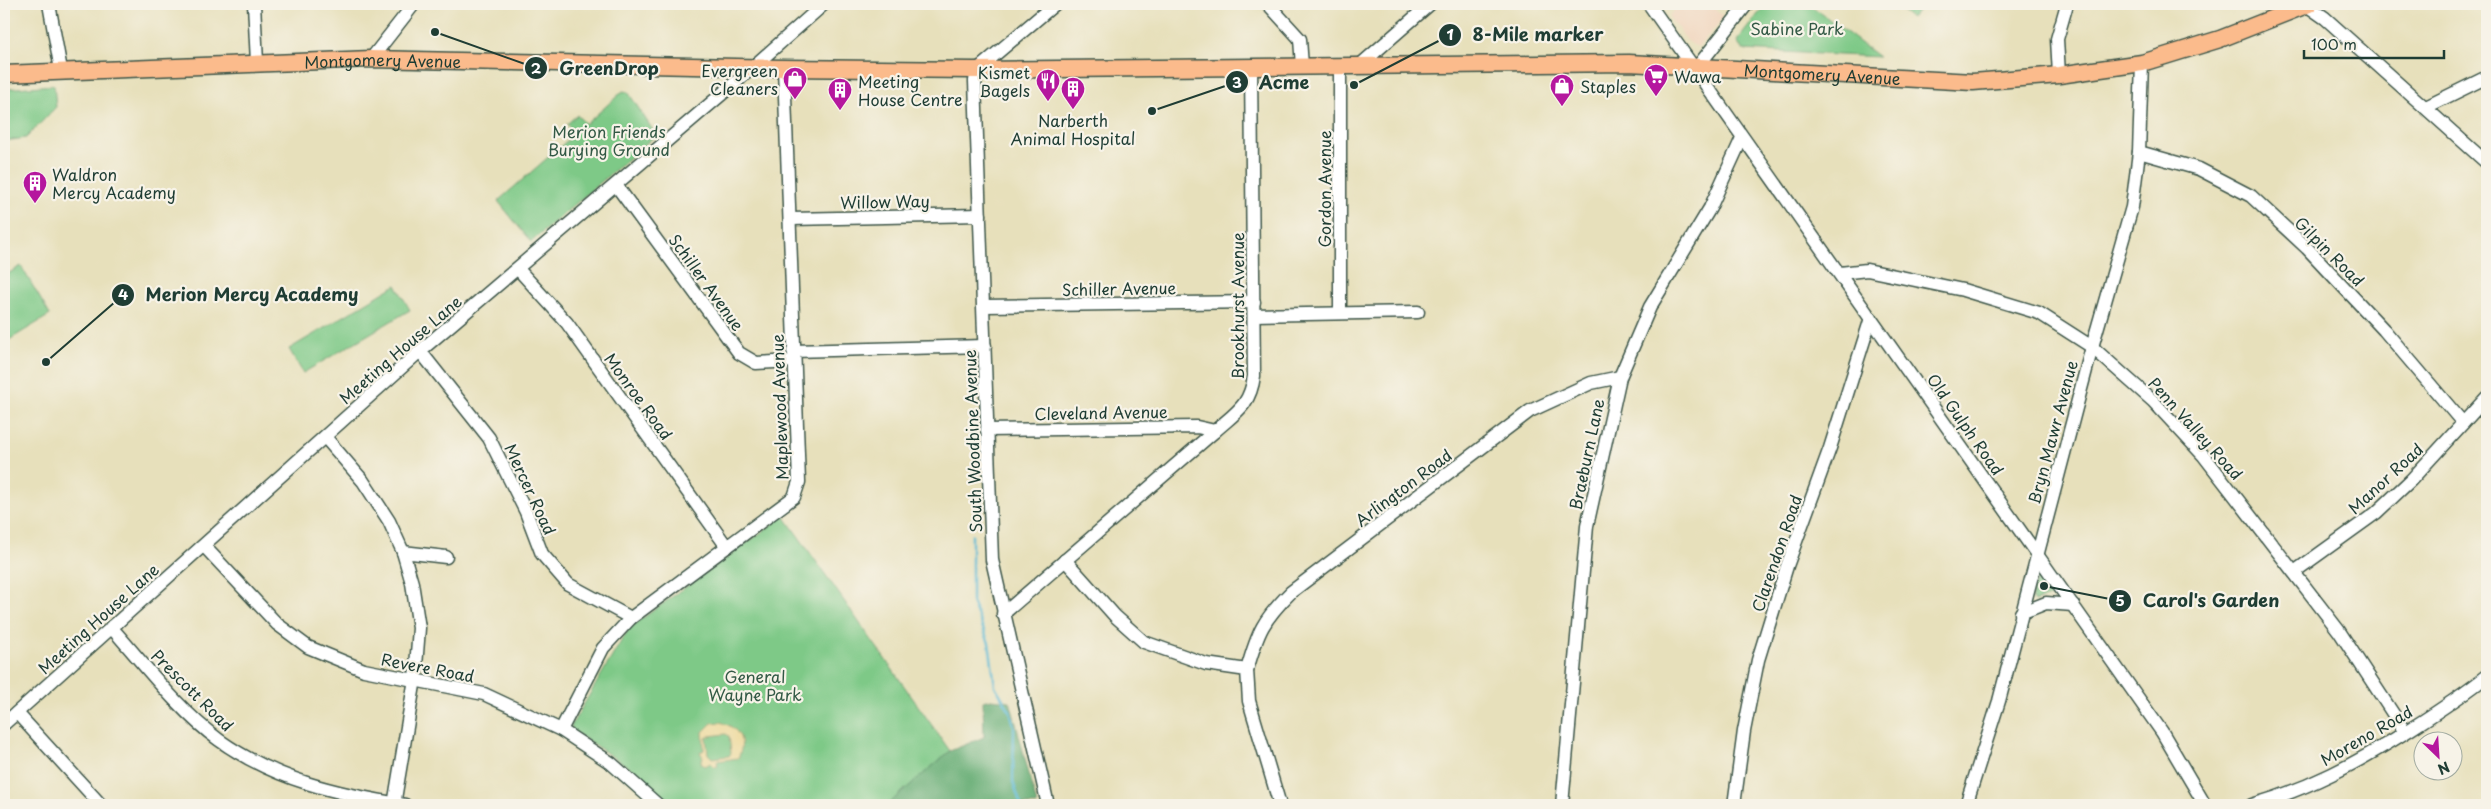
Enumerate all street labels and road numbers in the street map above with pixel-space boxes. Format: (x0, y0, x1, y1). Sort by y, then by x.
street label: Montgomery Avenue (304, 47, 462, 74)
street label: Montgomery Avenue (1743, 57, 1902, 90)
street label: Gordon Avenue (1312, 130, 1336, 248)
street label: Willow Way (840, 188, 930, 214)
street label: Gilpin Road (2290, 211, 2370, 291)
street label: Schiller Avenue (664, 229, 750, 336)
street label: Brookhurst Avenue (1225, 232, 1249, 380)
street label: Schiller Avenue (1062, 275, 1177, 301)
street label: Meeting House Lane (333, 289, 467, 409)
street label: Maplewood Avenue (764, 333, 794, 480)
street label: Monroe Road (599, 347, 679, 445)
street label: South Woodbine Avenue (957, 349, 987, 533)
street label: Bryn Mawr Avenue (2021, 357, 2083, 507)
street label: Old Gulph Road (1922, 368, 2010, 480)
street label: Penn Valley Road (2143, 371, 2249, 485)
street label: Braeburn Lane (1563, 396, 1609, 512)
street label: Cleveland Avenue (1034, 399, 1168, 425)
street label: Manor Road (2342, 437, 2428, 519)
street label: Mercer Road (499, 439, 563, 539)
street label: Arlington Road (1350, 443, 1456, 531)
street label: Clarendon Road (1745, 491, 1807, 615)
street label: Meeting House Lane (32, 557, 164, 679)
street label: Prescott Road (147, 644, 239, 736)
street label: Revere Road (379, 646, 477, 688)
street label: Moreno Road (2315, 699, 2417, 771)

